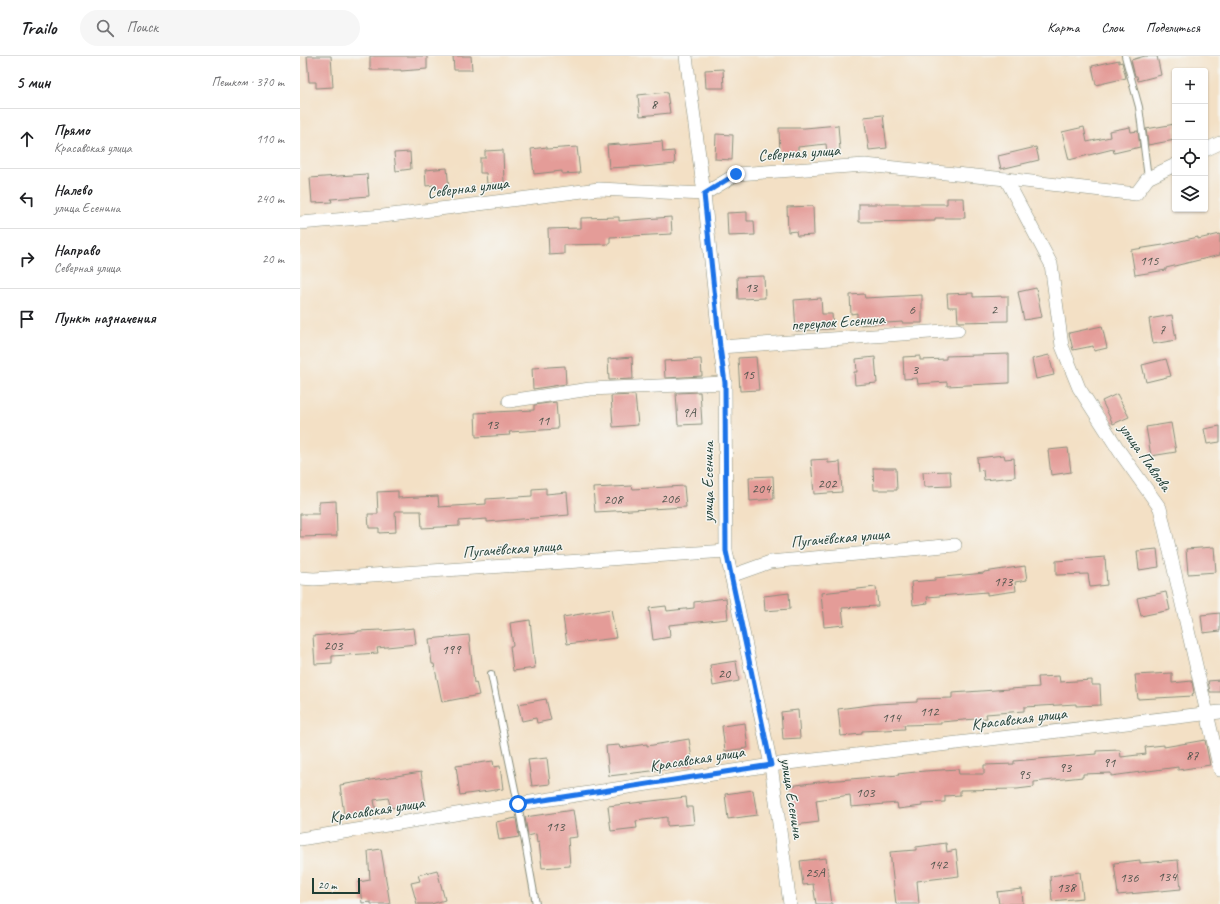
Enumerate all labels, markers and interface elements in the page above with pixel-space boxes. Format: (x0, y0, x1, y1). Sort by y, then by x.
search box (80, 10, 360, 46)
text: Trailo (20, 16, 56, 40)
icon: search (94, 17, 116, 39)
text: Поиск (126, 18, 158, 37)
text: Карта (1047, 19, 1079, 36)
text: Слои (1101, 19, 1124, 36)
text: Поделиться (1146, 19, 1200, 36)
map controls (1172, 68, 1208, 212)
button: + (1172, 68, 1208, 104)
text: 5 мин (16, 72, 50, 93)
text: Пешком · 370 m (211, 74, 284, 90)
house number: 8 (651, 96, 659, 113)
button: − (1172, 104, 1208, 140)
text: Прямо (54, 121, 90, 140)
icon: ahead (16, 128, 38, 150)
text: 110 m (256, 131, 284, 147)
text: Красавская улица (54, 140, 132, 156)
street label: Северная улица (758, 140, 841, 166)
button: locate (1172, 140, 1208, 176)
route end (727, 165, 745, 183)
street label: Северная улица (426, 173, 511, 203)
button: layers (1172, 176, 1208, 212)
text: Налево (54, 181, 92, 200)
icon: left (16, 188, 38, 210)
text: 240 m (256, 191, 284, 207)
text: улица Есенина (54, 200, 120, 216)
text: Направо (54, 241, 100, 260)
icon: right (16, 248, 38, 270)
text: 20 m (262, 251, 284, 267)
house number: 115 (1140, 252, 1159, 269)
text: Северная улица (54, 260, 120, 276)
house number: 13 (745, 279, 759, 296)
house number: 6 (909, 301, 916, 318)
house number: 2 (991, 301, 999, 318)
icon: arrive (16, 308, 38, 330)
text: Пункт назначения (54, 309, 156, 328)
street label: переулок Есенина (791, 309, 886, 335)
house number: 7 (1159, 321, 1166, 338)
house number: 3 (912, 361, 920, 378)
house number: 15 (742, 366, 755, 383)
house number: 9А (682, 404, 697, 421)
house number: 11 (537, 412, 550, 429)
house number: 13 (486, 416, 500, 433)
street label: улица Павлова (1114, 418, 1177, 496)
street label: улица Есенина (698, 440, 718, 524)
house number: 202 (818, 475, 838, 492)
house number: 204 (752, 480, 772, 497)
house number: 206 (661, 490, 680, 507)
house number: 208 (604, 491, 624, 508)
street label: Пугачёвская улица (790, 524, 892, 552)
street label: Пугачёвская улица (462, 535, 564, 562)
house number: 173 (994, 573, 1014, 590)
house number: 203 (324, 637, 344, 654)
house number: 199 (442, 641, 462, 658)
house number: 20 (718, 665, 732, 682)
house number: 112 (920, 703, 940, 720)
street label: Красавская улица (970, 703, 1069, 735)
house number: 114 (882, 709, 902, 726)
street label: Красавская улица (648, 741, 747, 776)
house number: 87 (1186, 747, 1199, 764)
house number: 91 (1103, 754, 1116, 771)
street label: улица Есенина (776, 755, 808, 841)
house number: 93 (1059, 759, 1073, 776)
house number: 95 (1018, 766, 1031, 783)
house number: 103 (856, 784, 876, 801)
street label: Красавская улица (328, 792, 427, 827)
route start (509, 795, 527, 813)
house number: 113 (546, 818, 566, 835)
house number: 142 (929, 856, 949, 873)
house number: 25А (805, 864, 826, 881)
house number: 134 (1158, 868, 1178, 885)
house number: 136 (1120, 869, 1139, 886)
scale bar (312, 876, 360, 895)
text: 20 m (318, 878, 337, 892)
house number: 138 (1057, 879, 1077, 896)

